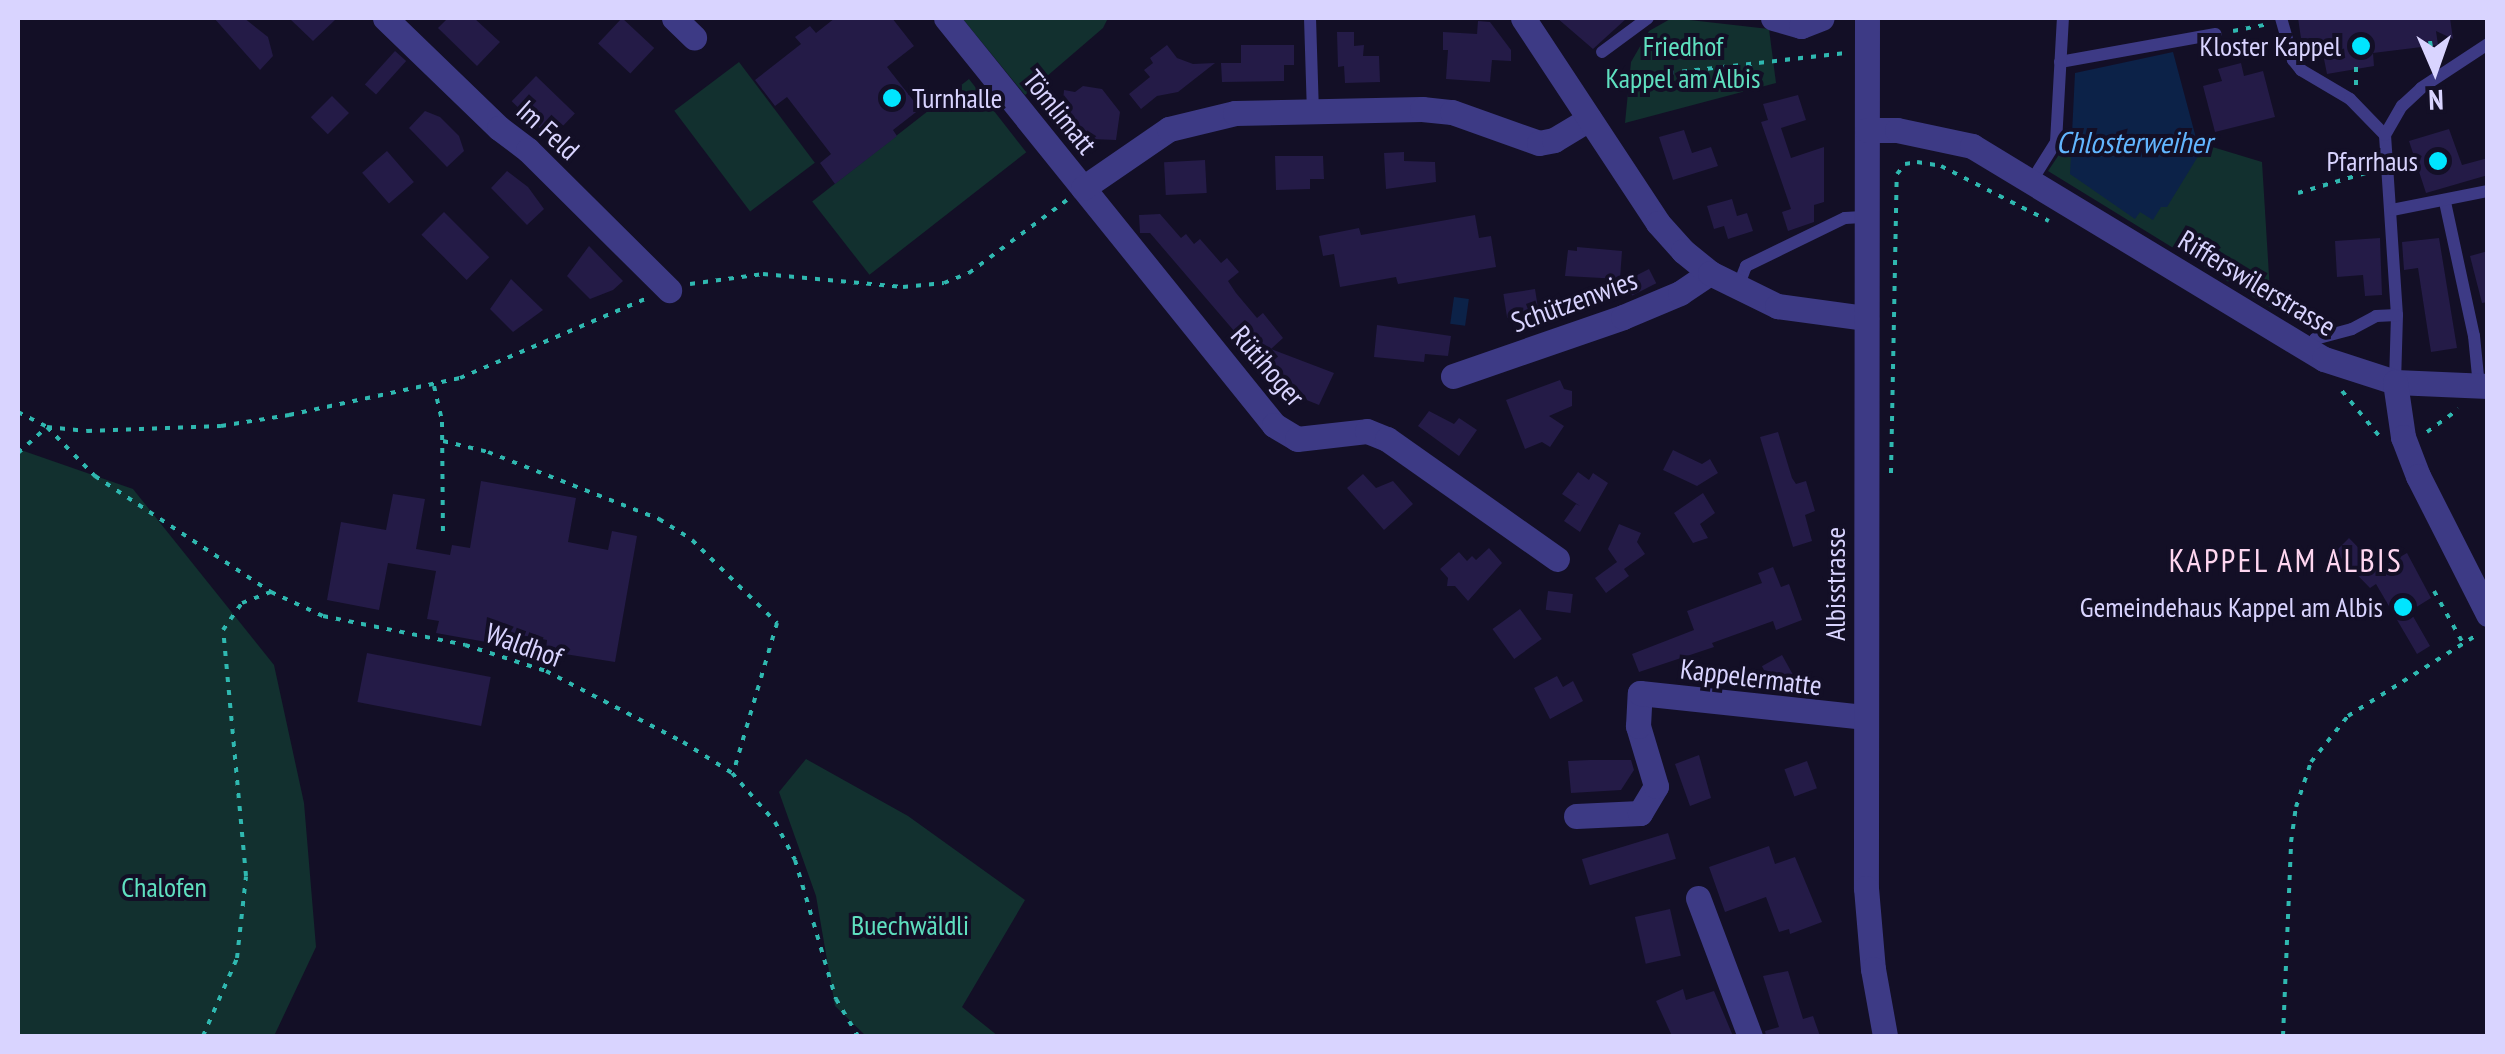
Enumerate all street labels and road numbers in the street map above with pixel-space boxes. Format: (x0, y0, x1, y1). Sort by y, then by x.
street label: Tömlimatt (1016, 63, 1104, 161)
street label: Im Feld (510, 93, 586, 167)
street label: Rifferswilerstrasse (2172, 223, 2342, 343)
street label: Schützenwies (1507, 263, 1641, 339)
street label: Rütihoger (1224, 319, 1312, 413)
street label: Albisstrasse (1818, 527, 1852, 641)
street label: Waldhof (481, 616, 567, 674)
street label: Kappelermatte (1678, 652, 1824, 702)

